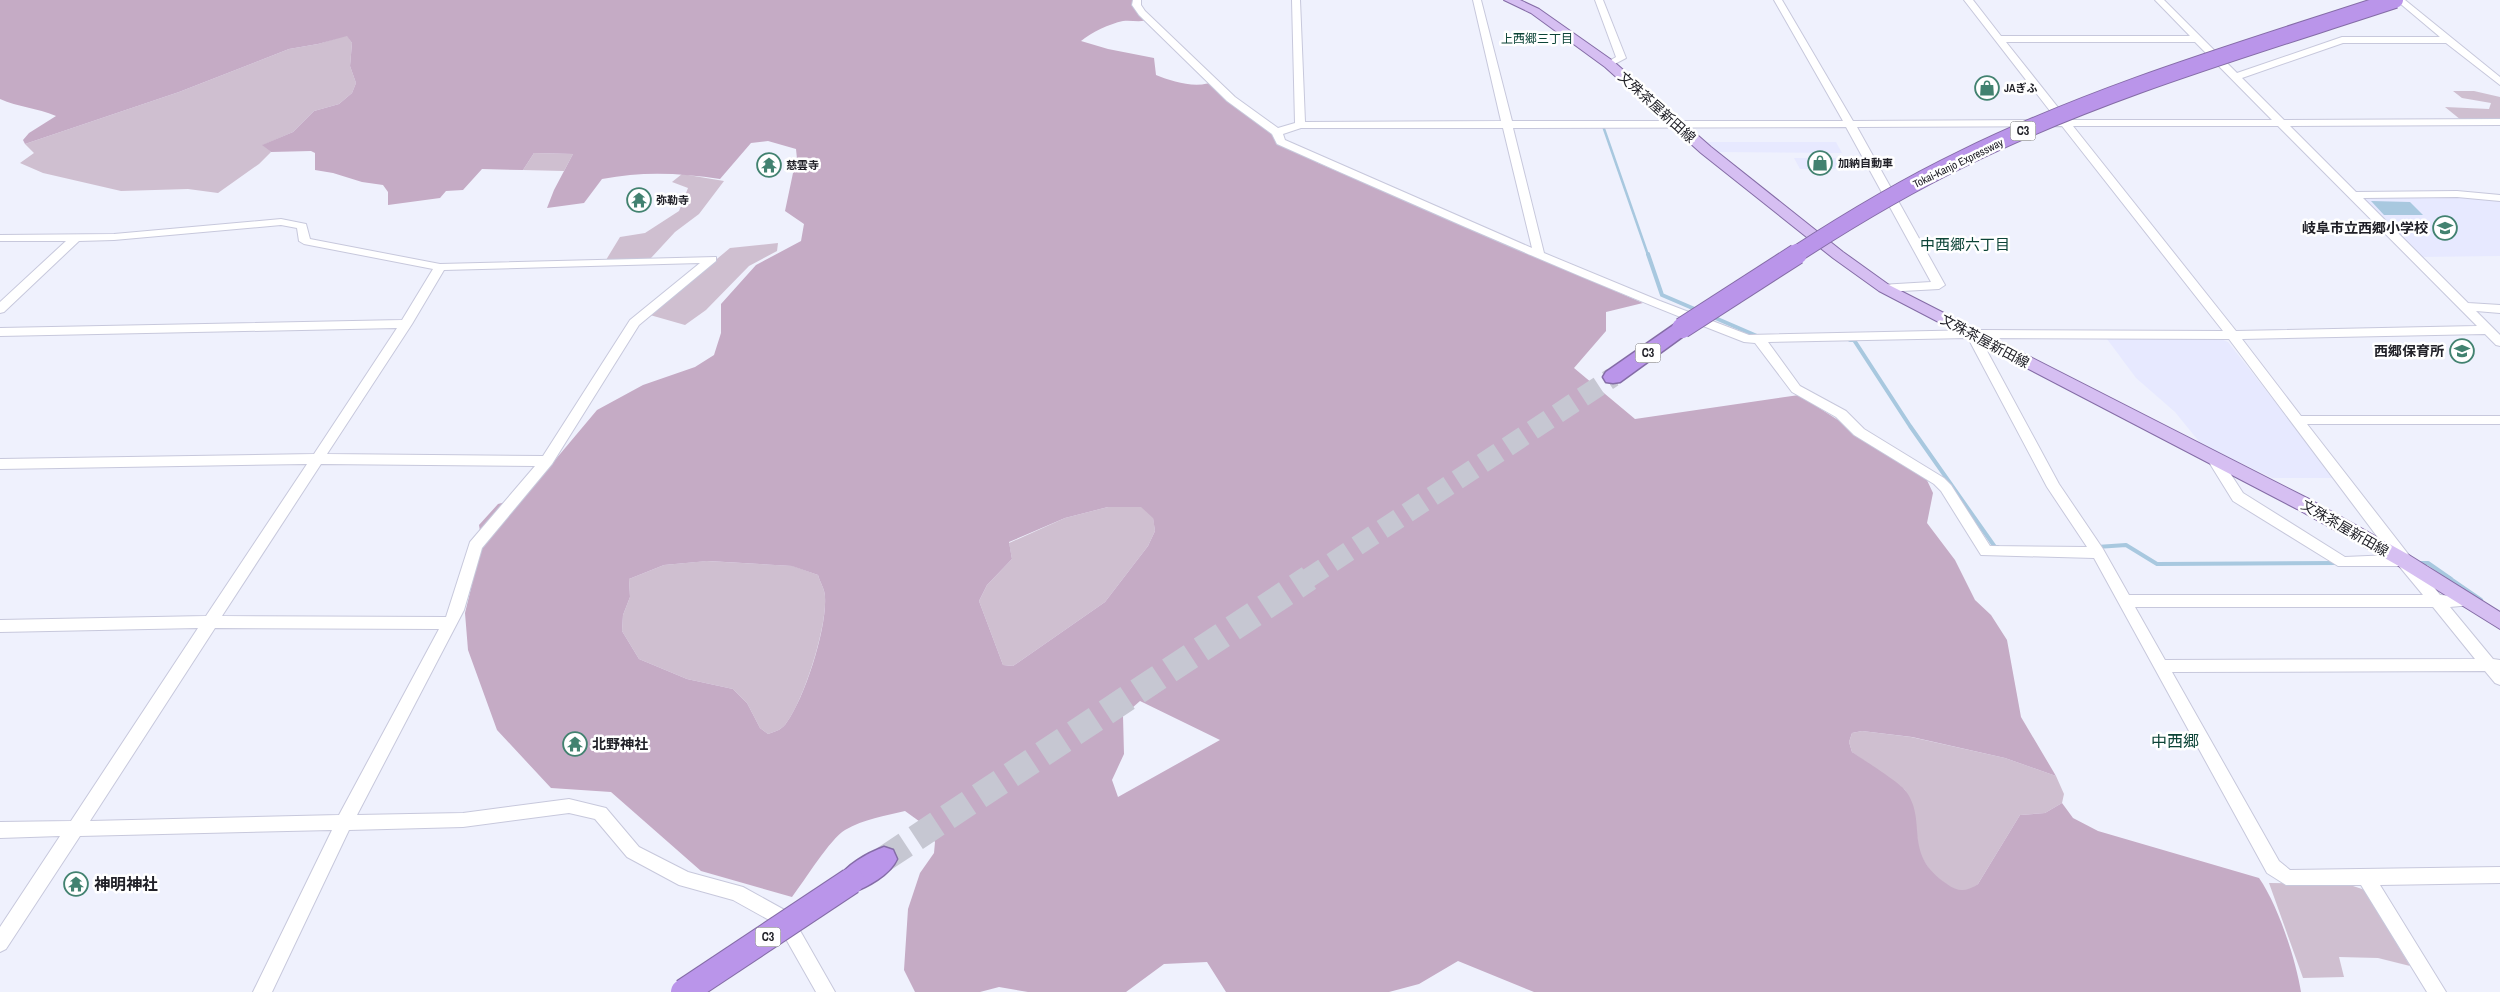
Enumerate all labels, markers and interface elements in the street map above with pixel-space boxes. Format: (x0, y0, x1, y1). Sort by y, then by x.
district label: 上西郷三丁目 (1501, 31, 1573, 47)
street label: 文殊茶屋新田線 (1615, 68, 1699, 146)
shop icon: JAぎふ (1974, 75, 2000, 101)
place label: JAぎふ (2004, 81, 2038, 95)
road number: C3 (2010, 122, 2036, 140)
street label: Tokai-Kanjo Expressway (1911, 135, 2006, 191)
shop icon: 加納自動車 (1807, 150, 1833, 176)
temple icon: 慈雲寺 (756, 152, 782, 178)
place label: 加納自動車 (1838, 156, 1893, 170)
place label: 慈雲寺 (786, 158, 819, 172)
temple icon: 弥勒寺 (626, 187, 652, 213)
place label: 弥勒寺 (656, 193, 689, 207)
school or university icon: 岐阜市立西郷小学校 (2432, 215, 2458, 241)
place label: 岐阜市立西郷小学校 (2302, 219, 2428, 237)
district label: 中西郷六丁目 (1920, 234, 2010, 255)
street label: 文殊茶屋新田線 (1938, 310, 2032, 372)
school or university icon: 西郷保育所 (2449, 338, 2475, 364)
place label: 西郷保育所 (2374, 342, 2444, 360)
road number: C3 (1636, 343, 1660, 362)
street label: 文殊茶屋新田線 (2298, 496, 2392, 560)
district label: 中西郷 (2151, 730, 2199, 752)
temple icon: 北野神社 (562, 731, 588, 757)
place label: 北野神社 (592, 735, 648, 753)
temple icon: 神明神社 (63, 871, 89, 897)
place label: 神明神社 (94, 873, 158, 895)
road number: C3 (756, 928, 780, 946)

